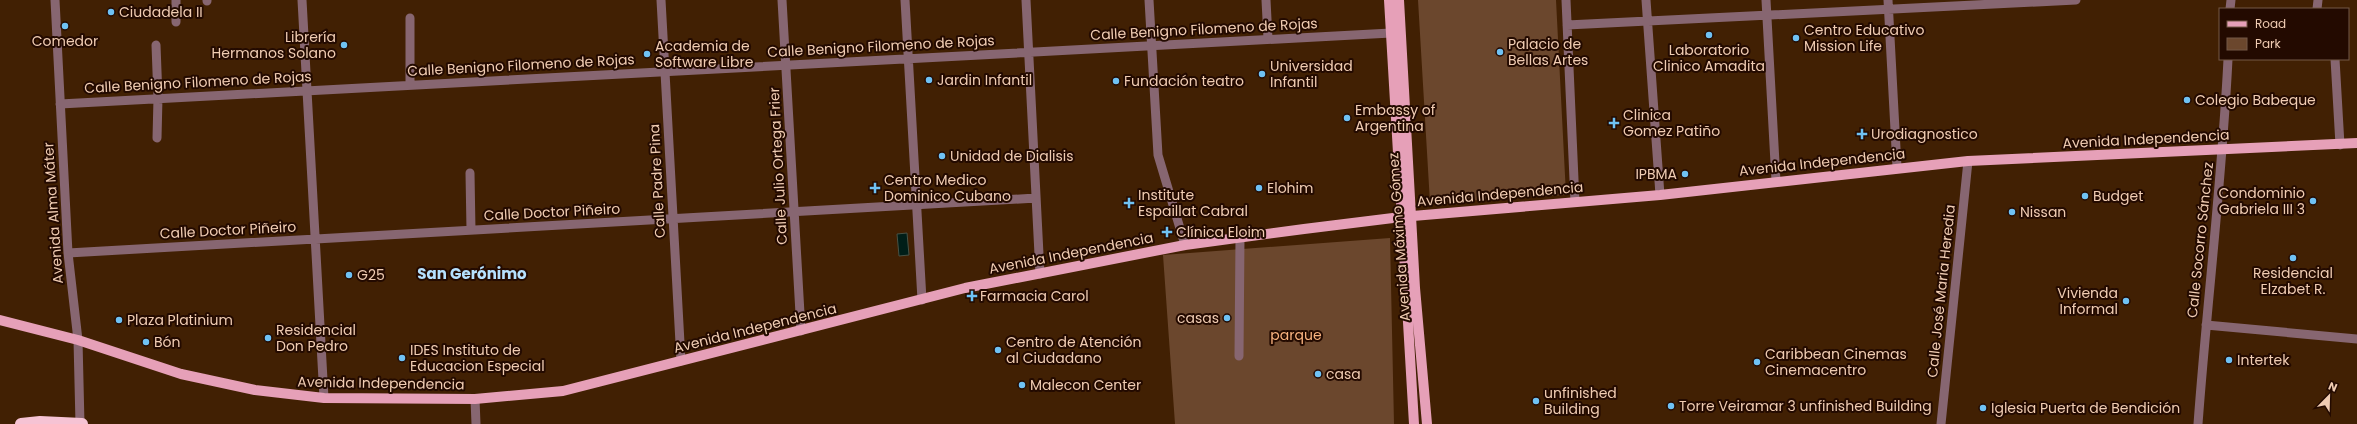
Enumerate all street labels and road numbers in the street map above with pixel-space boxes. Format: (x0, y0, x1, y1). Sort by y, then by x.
street label: Calle Benigno Filomeno de Rojas (1090, 13, 1318, 45)
street label: Calle Benigno Filomeno de Rojas (767, 30, 995, 62)
street label: Calle Benigno Filomeno de Rojas (407, 49, 635, 81)
street label: Calle Benigno Filomeno de Rojas (84, 66, 312, 98)
street label: Calle Julio Ortega Frier (764, 87, 792, 245)
street label: Calle Padre Pina (644, 123, 670, 239)
street label: Avenida Independencia (2062, 125, 2230, 153)
street label: Avenida Alma Máter (38, 141, 68, 285)
street label: Avenida Independencia (1738, 143, 1906, 181)
street label: Avenida Máximo Gómez (1383, 152, 1415, 322)
street label: Calle Socorro Sánchez (2182, 161, 2218, 319)
street label: Avenida Independencia (1416, 177, 1584, 211)
street label: Calle Doctor Piñeiro (483, 198, 621, 226)
street label: Calle José Maria Heredia (1922, 204, 1960, 378)
street label: Calle Doctor Piñeiro (159, 216, 297, 244)
street label: Avenida Independencia (987, 227, 1155, 279)
street label: Avenida Independencia (671, 298, 839, 358)
street label: Avenida Independencia (297, 372, 465, 394)

